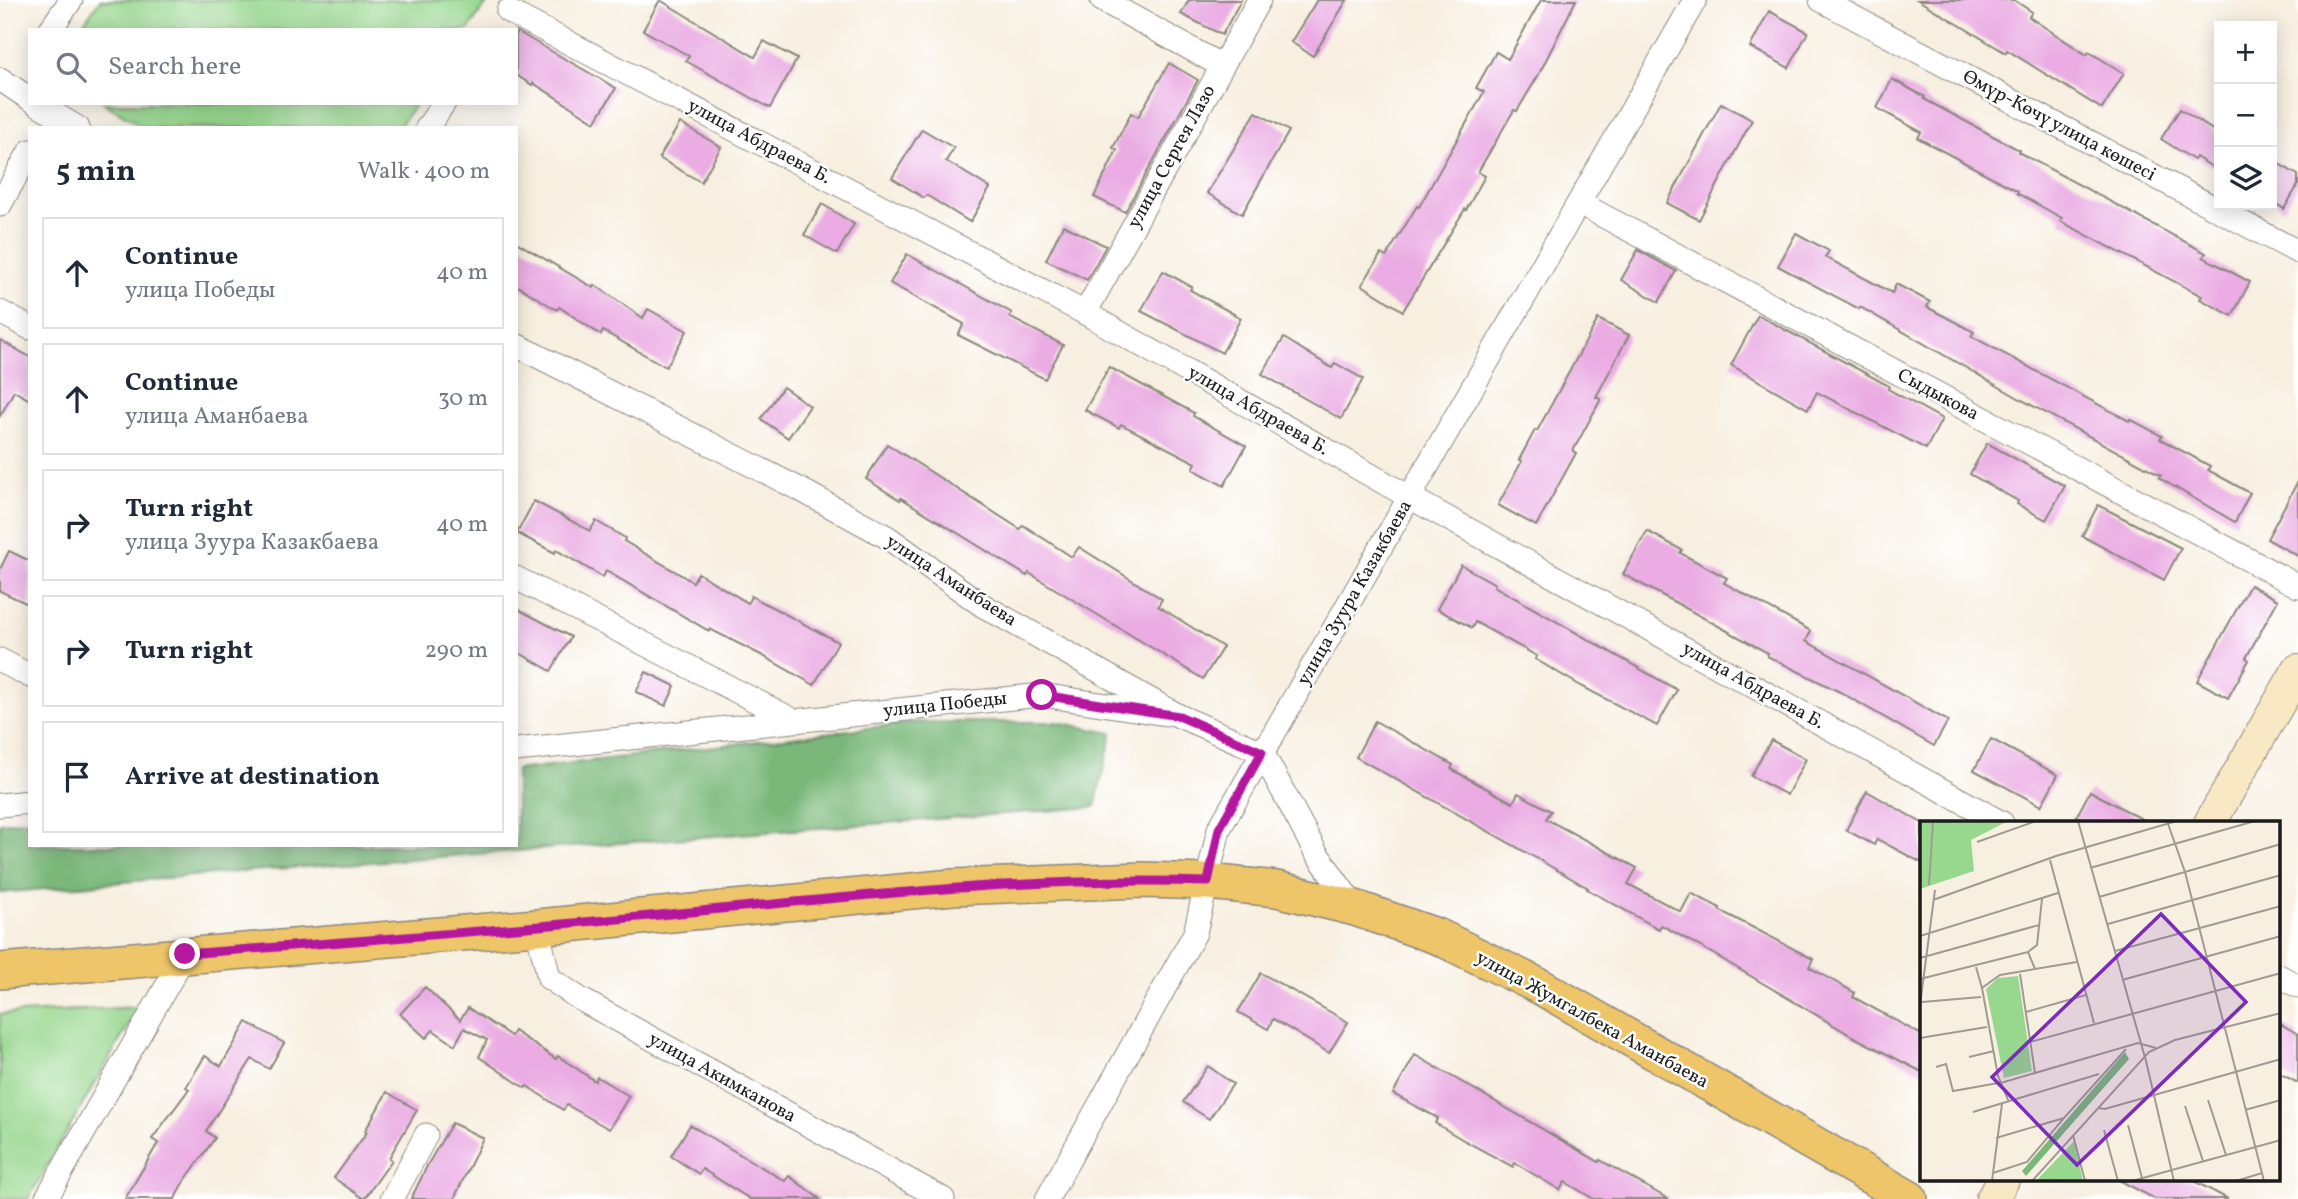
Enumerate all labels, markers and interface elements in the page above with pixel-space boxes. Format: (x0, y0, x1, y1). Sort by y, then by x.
map controls (2214, 21, 2277, 210)
button: + (2214, 21, 2277, 84)
search box (28, 28, 518, 105)
icon: search (52, 48, 90, 86)
text: Search here (108, 49, 241, 85)
street label: Өмүр-Көчү улица көшесі (1958, 64, 2160, 188)
street label: улица Сергея Лазо (1122, 81, 1222, 233)
button: − (2214, 84, 2277, 147)
street label: улица Абдраева Б. (683, 93, 835, 191)
button: layers (2214, 147, 2277, 210)
text: 5 min (56, 151, 136, 193)
text: Walk · 400 m (358, 156, 490, 188)
text: Continue (125, 239, 238, 275)
icon: ahead (58, 254, 96, 292)
text: 40 m (436, 257, 488, 289)
text: улица Победы (125, 275, 275, 307)
street label: улица Абдраева Б. (1183, 360, 1333, 462)
street label: Сыдыкова (1893, 363, 1983, 427)
text: Continue (125, 365, 238, 401)
icon: ahead (58, 380, 96, 418)
text: 30 m (438, 383, 488, 415)
text: улица Аманбаева (125, 401, 309, 433)
text: Turn right (125, 491, 253, 527)
street label: улица Зуура Казакбаева (1291, 496, 1419, 690)
icon: right (58, 506, 96, 544)
text: 40 m (436, 509, 488, 541)
text: улица Зуура Казакбаева (125, 527, 379, 559)
street label: улица Аманбаева (880, 529, 1022, 633)
icon: right (58, 632, 96, 670)
text: Turn right (125, 633, 253, 669)
text: 290 m (425, 635, 488, 667)
street label: улица Абдраева Б. (1677, 636, 1829, 736)
route start (1026, 679, 1057, 710)
street label: улица Победы (882, 686, 1008, 724)
icon: arrive (58, 758, 96, 796)
text: Arrive at destination (125, 759, 380, 795)
inset map (1920, 821, 2280, 1182)
route end (169, 938, 200, 969)
street label: улица Жумгалбека Аманбаева (1471, 945, 1713, 1095)
street label: улица Акимканова (643, 1027, 801, 1129)

